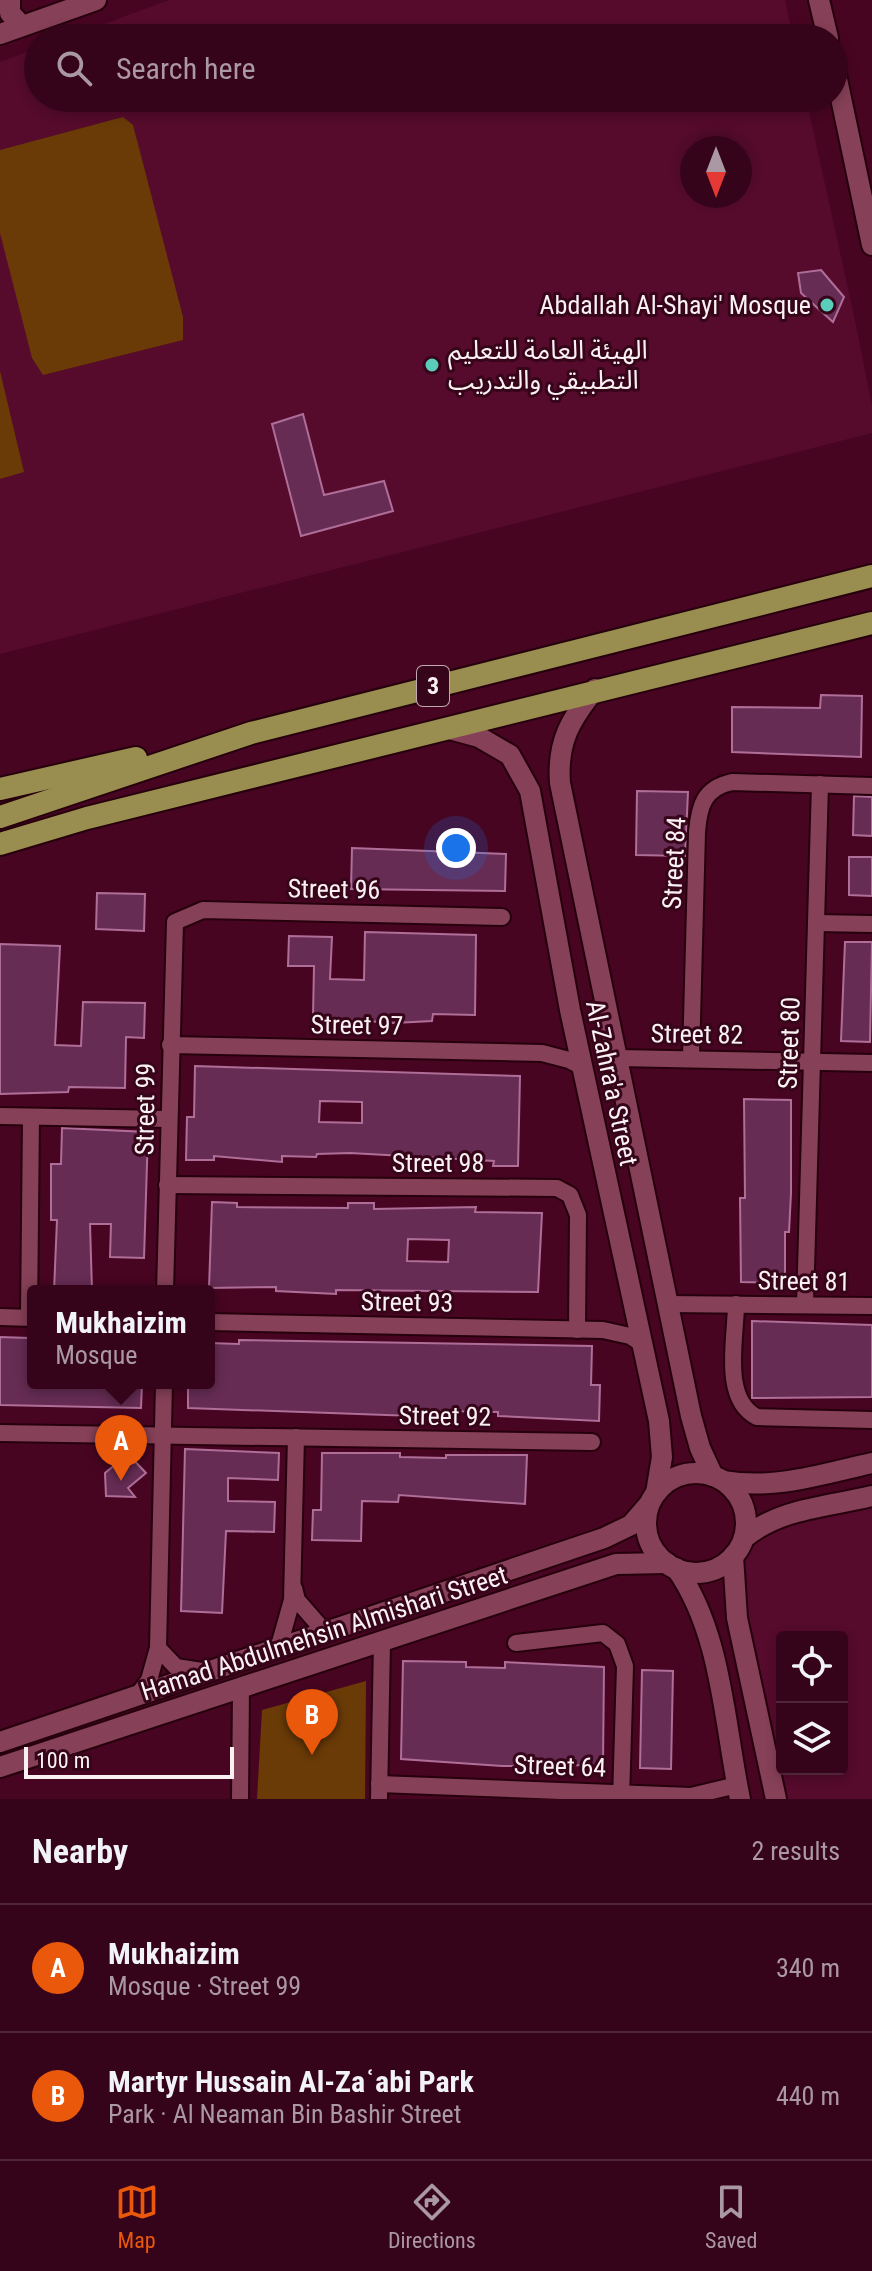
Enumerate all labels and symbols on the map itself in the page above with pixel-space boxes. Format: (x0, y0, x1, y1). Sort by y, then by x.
north arrow (680, 136, 752, 208)
place label: Abdallah Al-Shayi' Mosque (540, 290, 811, 320)
marker: Abdallah Al-Shayi' Mosque (818, 296, 836, 314)
place label: الهيئة العامة للتعليم التطبيقي والتدريب (448, 335, 648, 400)
marker: الهيئة العامة للتعليم التطبيقي والتدريب (423, 356, 441, 374)
road number: 3 (417, 666, 449, 706)
street label: Street 84 (657, 816, 691, 910)
your location (436, 828, 476, 868)
street label: Street 96 (287, 873, 381, 905)
street label: Street 80 (772, 996, 806, 1090)
street label: Al-Zahra'a Street (580, 998, 644, 1168)
street label: Street 97 (310, 1009, 404, 1041)
street label: Street 82 (650, 1018, 744, 1050)
street label: Street 99 (129, 1062, 161, 1156)
street label: Street 98 (392, 1148, 484, 1178)
street label: Street 81 (757, 1265, 851, 1297)
street label: Street 93 (360, 1286, 454, 1318)
street label: Street 92 (398, 1400, 492, 1432)
pin: A (95, 1415, 147, 1481)
street label: Hamad Abdulmehsin Almishari Street (137, 1559, 511, 1707)
pin: B (286, 1689, 338, 1755)
scale bar (24, 1743, 234, 1779)
street label: Street 64 (513, 1749, 607, 1783)

